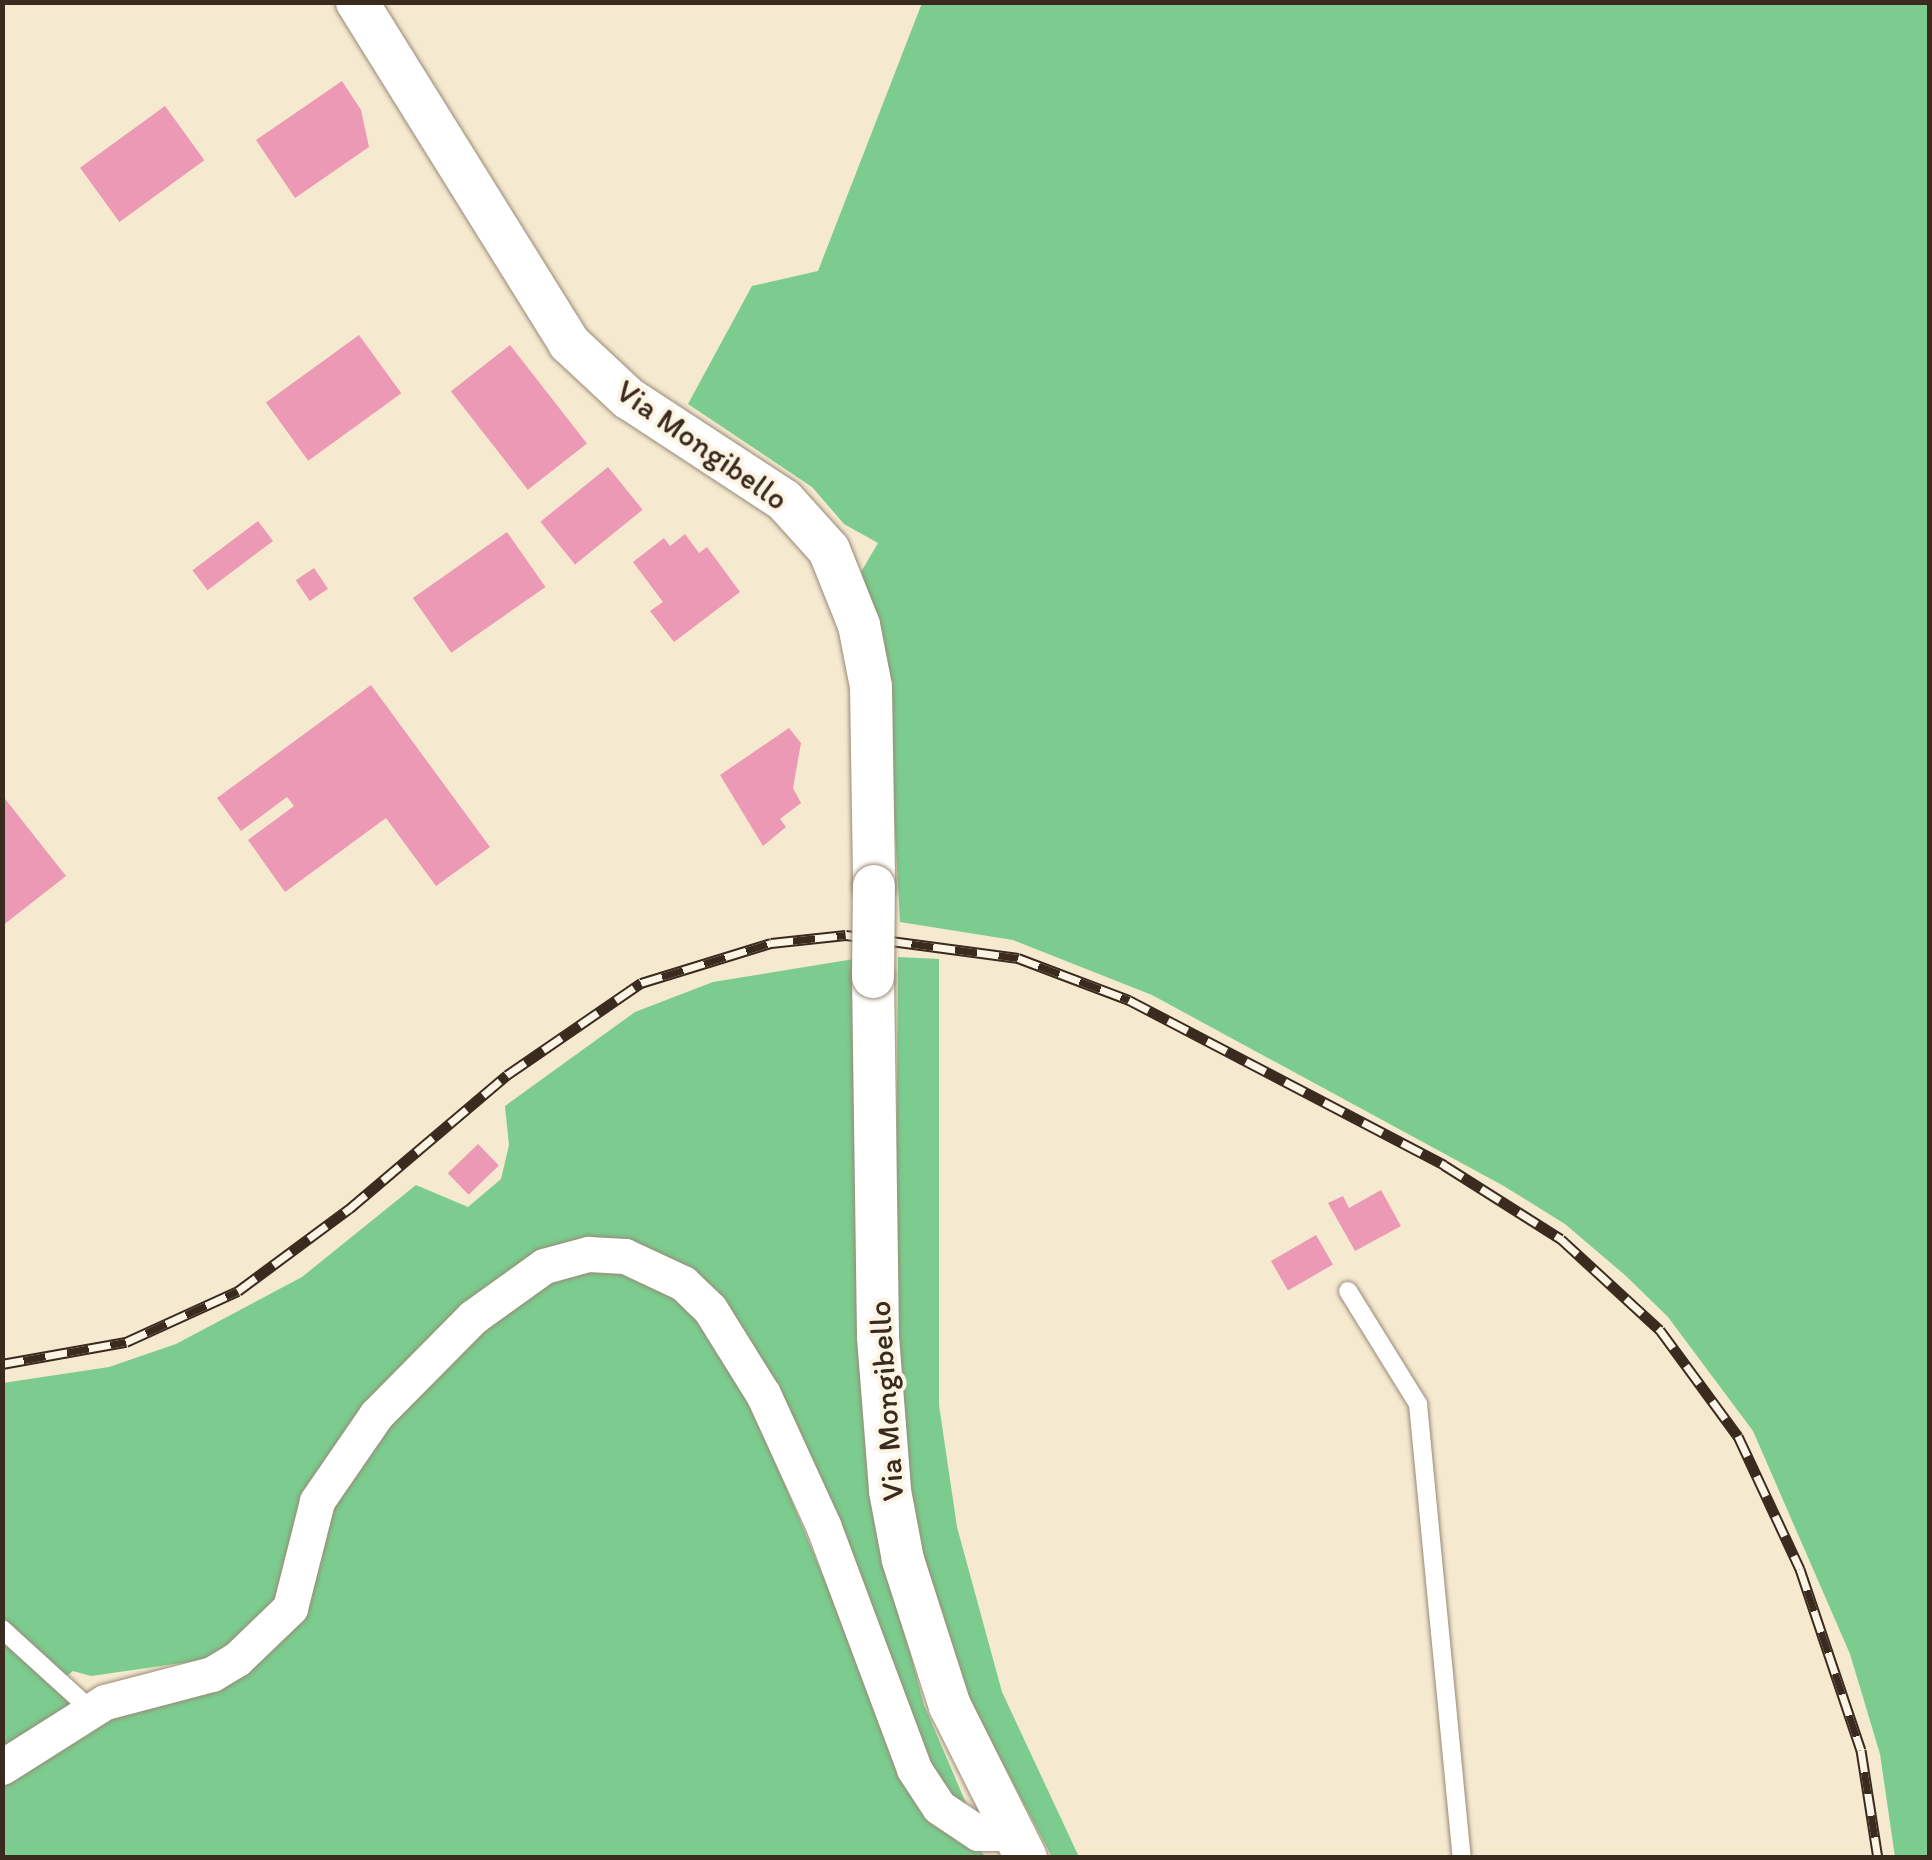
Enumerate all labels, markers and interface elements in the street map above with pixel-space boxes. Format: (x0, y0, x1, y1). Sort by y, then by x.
street label: Via Mongibello (609, 372, 795, 518)
street label: Via Mongibello (860, 1300, 912, 1502)

